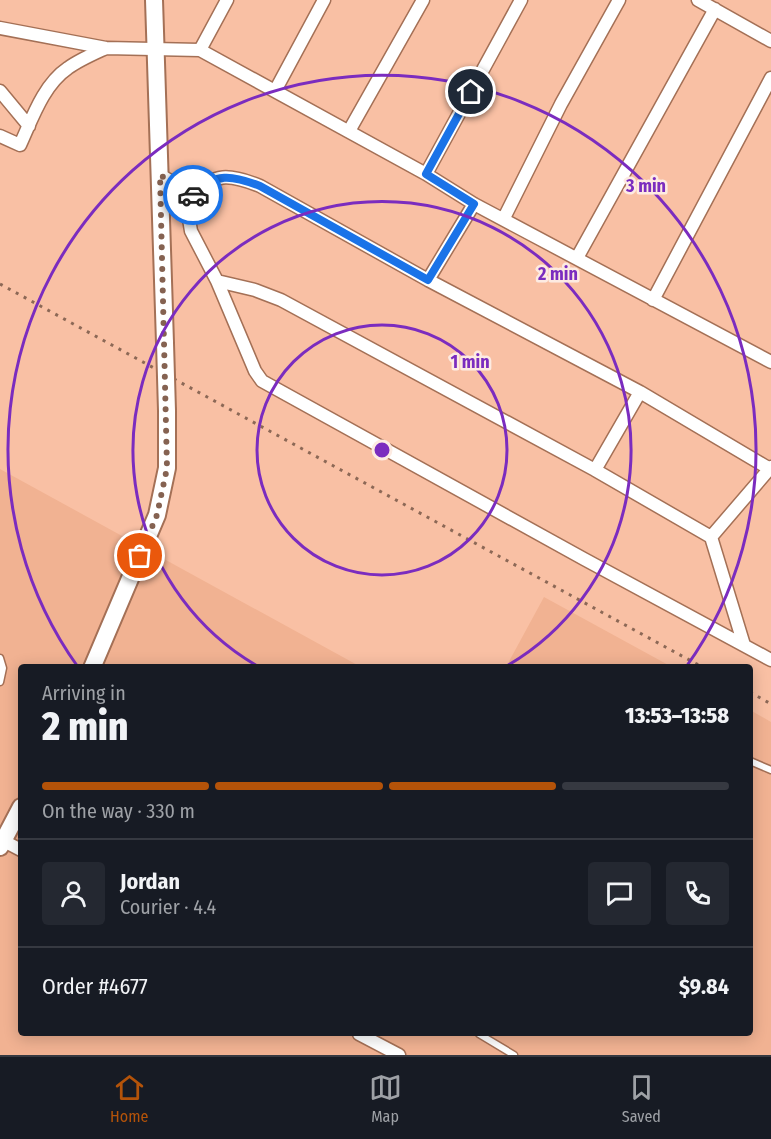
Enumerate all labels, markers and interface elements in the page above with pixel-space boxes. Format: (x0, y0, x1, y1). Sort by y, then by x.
pin (445, 66, 496, 117)
icon: home (454, 75, 487, 108)
courier (163, 165, 223, 225)
text: 3 min (625, 175, 666, 197)
icon: car (177, 179, 210, 212)
text: 2 min (537, 263, 578, 285)
text: 1 min (450, 351, 490, 373)
centre of rings (372, 440, 392, 460)
pin (114, 530, 165, 581)
icon: bag (123, 539, 156, 572)
text: Arriving in (42, 681, 126, 705)
text: 13:53–13:58 (625, 702, 729, 729)
text: 2 min (42, 704, 128, 750)
text: On the way · 330 m (42, 799, 195, 823)
button: person (42, 862, 105, 925)
button: chat (588, 862, 651, 925)
button: phone (666, 862, 729, 925)
text: Jordan (120, 868, 180, 895)
text: Courier · 4.4 (120, 895, 216, 919)
text: Order #4677 (42, 973, 148, 1000)
text: $9.84 (679, 973, 729, 1000)
tab: Home (110, 1071, 148, 1126)
tab: Map (369, 1071, 402, 1126)
tab: Saved (622, 1071, 661, 1126)

